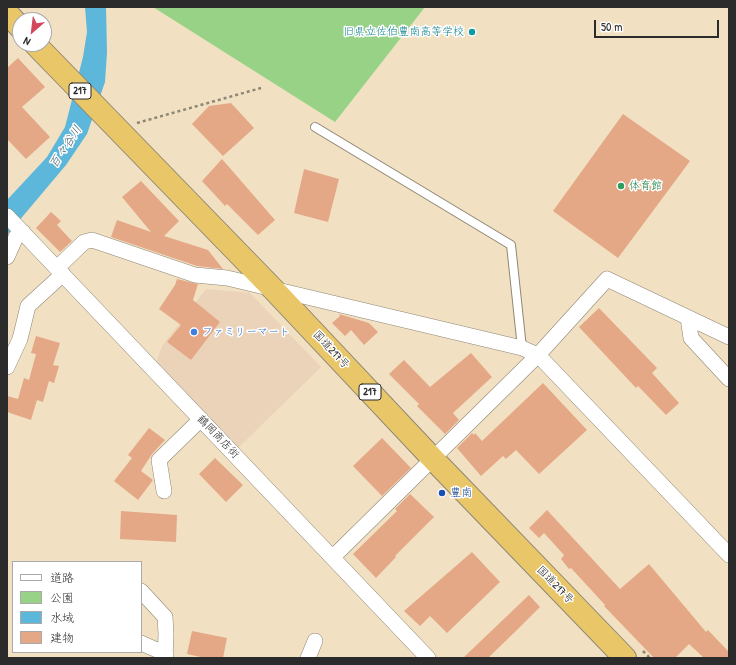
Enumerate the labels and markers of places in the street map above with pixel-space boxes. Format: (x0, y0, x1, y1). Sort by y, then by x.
place label: 旧県立佐伯豊南高等学校 (343, 25, 464, 39)
marker: 旧県立佐伯豊南高等学校 (467, 27, 477, 37)
place label: 体育館 (629, 179, 662, 193)
marker: 体育館 (616, 181, 626, 191)
place label: ファミリーマート (202, 325, 290, 339)
marker: ファミリーマート (189, 327, 199, 337)
place label: 豊南 (450, 486, 472, 500)
marker: 豊南 (437, 488, 447, 498)

